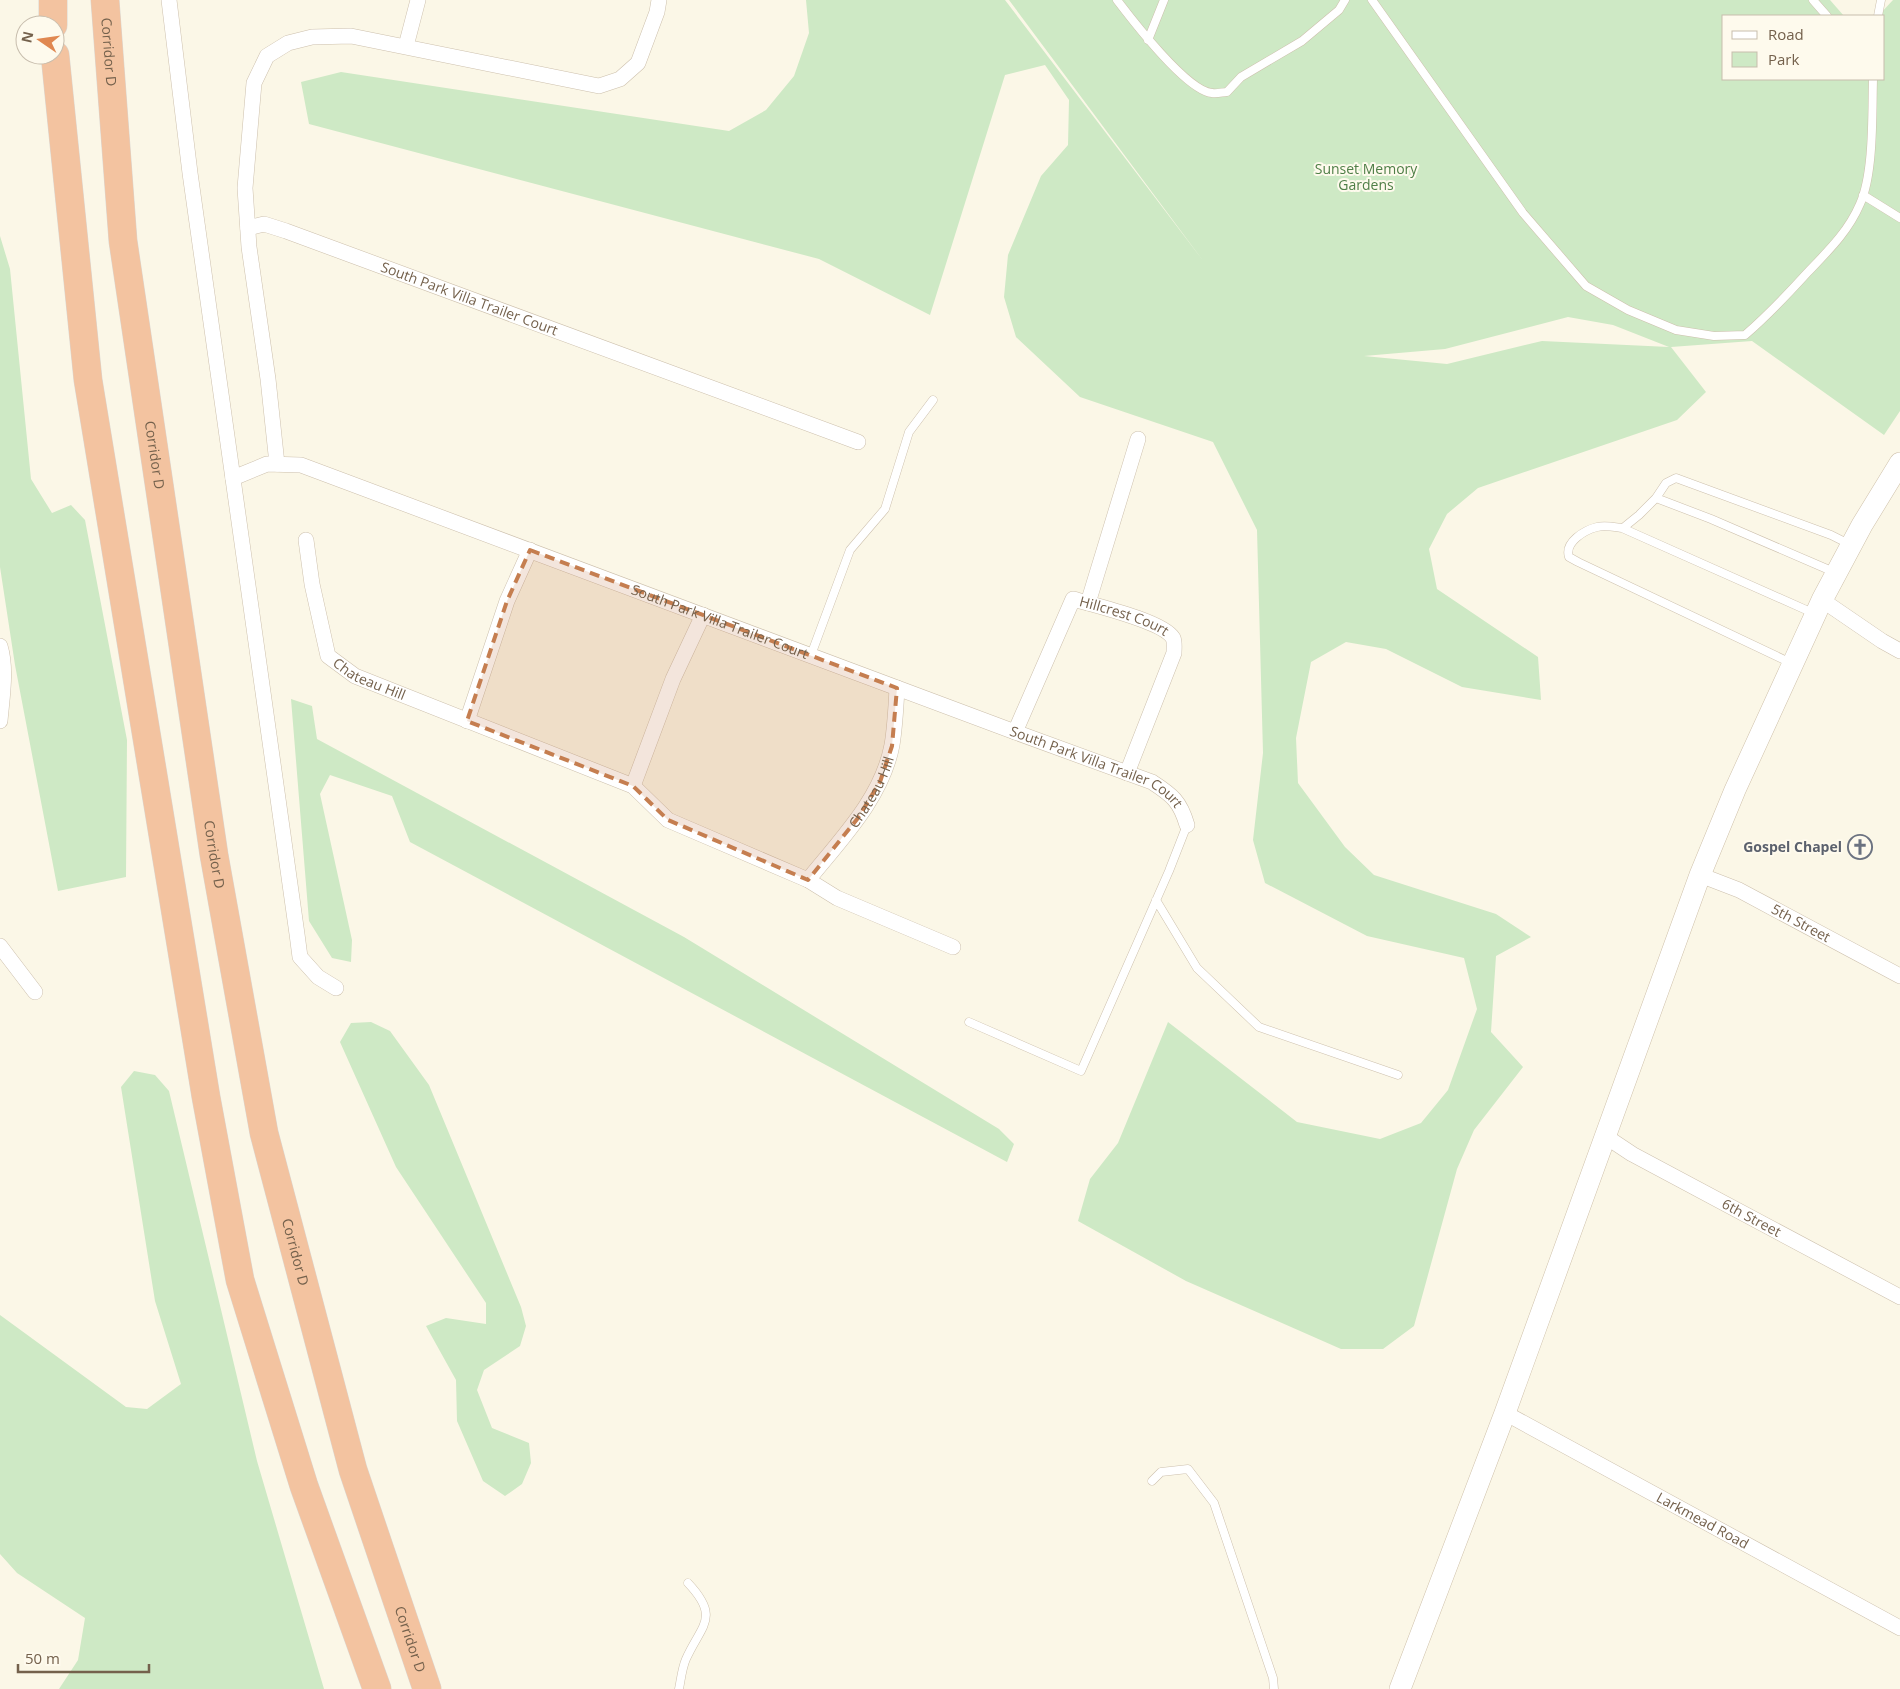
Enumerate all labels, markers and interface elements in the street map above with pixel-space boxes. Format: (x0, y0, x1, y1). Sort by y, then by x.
north arrow (15, 15, 65, 65)
legend (1722, 15, 1885, 80)
street label: Corridor D (97, 17, 121, 87)
text: Road (1768, 24, 1804, 44)
text: N (16, 29, 37, 45)
text: Park (1768, 49, 1799, 69)
park label: Sunset Memory Gardens (1315, 159, 1418, 194)
street label: South Park Villa Trailer Court (378, 257, 561, 340)
street label: Corridor D (141, 419, 170, 490)
street label: South Park Villa Trailer Court (629, 579, 811, 663)
street label: Hillcrest Court (1077, 591, 1173, 640)
street label: Chateau Hill (329, 653, 409, 704)
street label: South Park Villa Trailer Court (1007, 721, 1188, 811)
street label: Chateau Hill (844, 754, 898, 832)
street label: Corridor D (200, 819, 230, 890)
church icon: Gospel Chapel (1847, 834, 1873, 860)
place label: Gospel Chapel (1743, 837, 1842, 856)
street label: 5th Street (1768, 899, 1834, 946)
street label: 6th Street (1719, 1194, 1785, 1241)
street label: Corridor D (278, 1216, 314, 1288)
street label: Larkmead Road (1653, 1487, 1752, 1553)
street label: Corridor D (391, 1603, 431, 1675)
scale bar (18, 1642, 149, 1674)
text: 50 m (25, 1648, 60, 1668)

